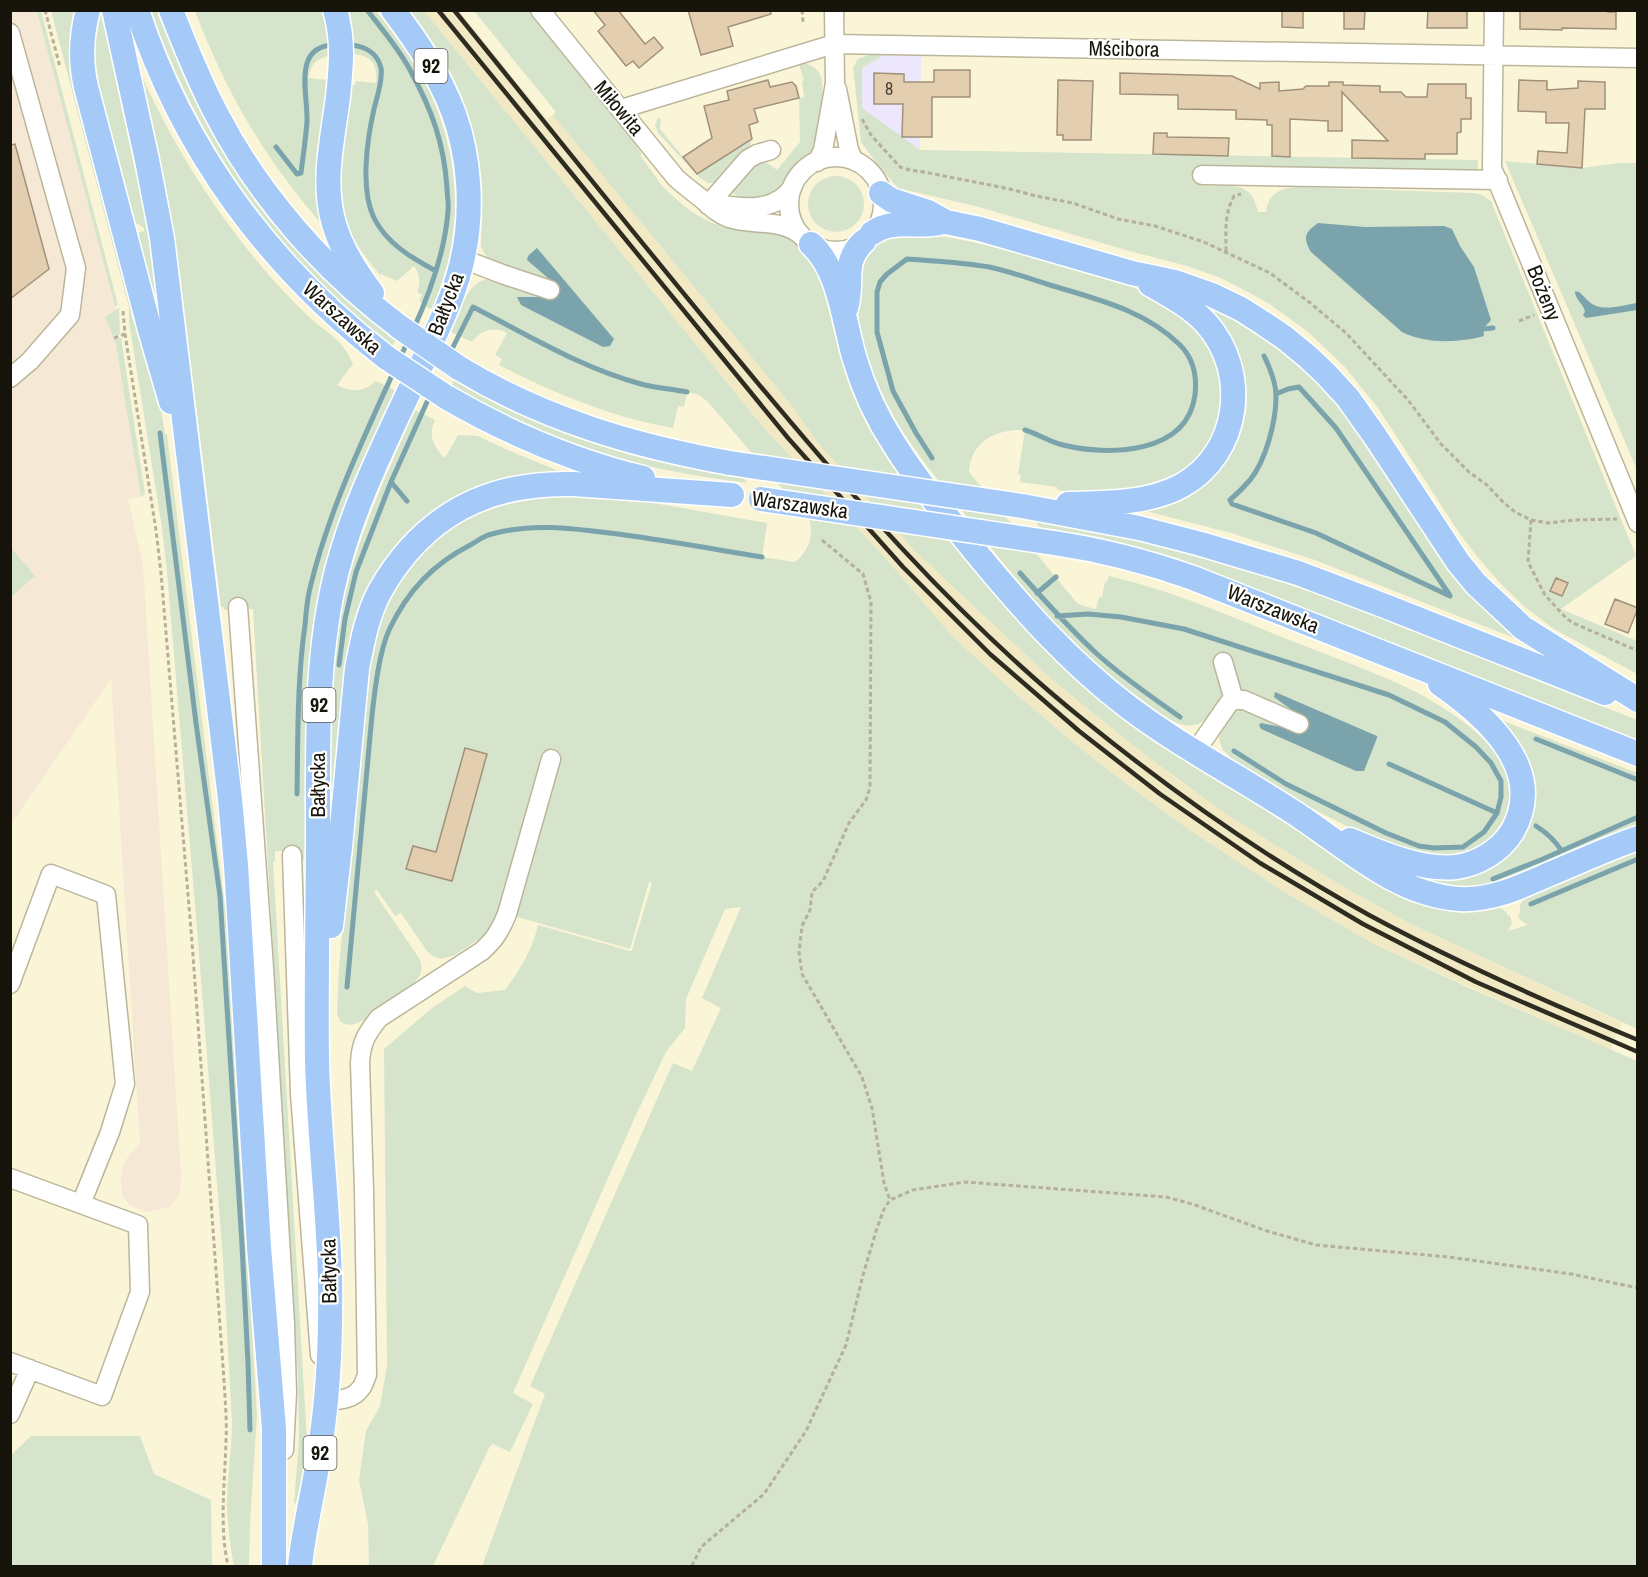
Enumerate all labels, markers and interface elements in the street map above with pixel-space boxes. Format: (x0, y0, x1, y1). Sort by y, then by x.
street label: Mścibora (1088, 33, 1160, 64)
road number: 92 (414, 49, 448, 83)
street label: Miłowita (588, 74, 651, 142)
house number: 8 (885, 76, 893, 101)
street label: Bożeny (1520, 261, 1569, 325)
street label: Bałtycka (420, 268, 471, 339)
street label: Warszawska (297, 274, 388, 361)
street label: Warszawska (750, 483, 851, 526)
street label: Warszawska (1223, 577, 1324, 640)
road number: 92 (302, 688, 336, 722)
street label: Bałtycka (303, 752, 332, 818)
street label: Bałtycka (313, 1238, 344, 1304)
road number: 92 (304, 1436, 336, 1470)

